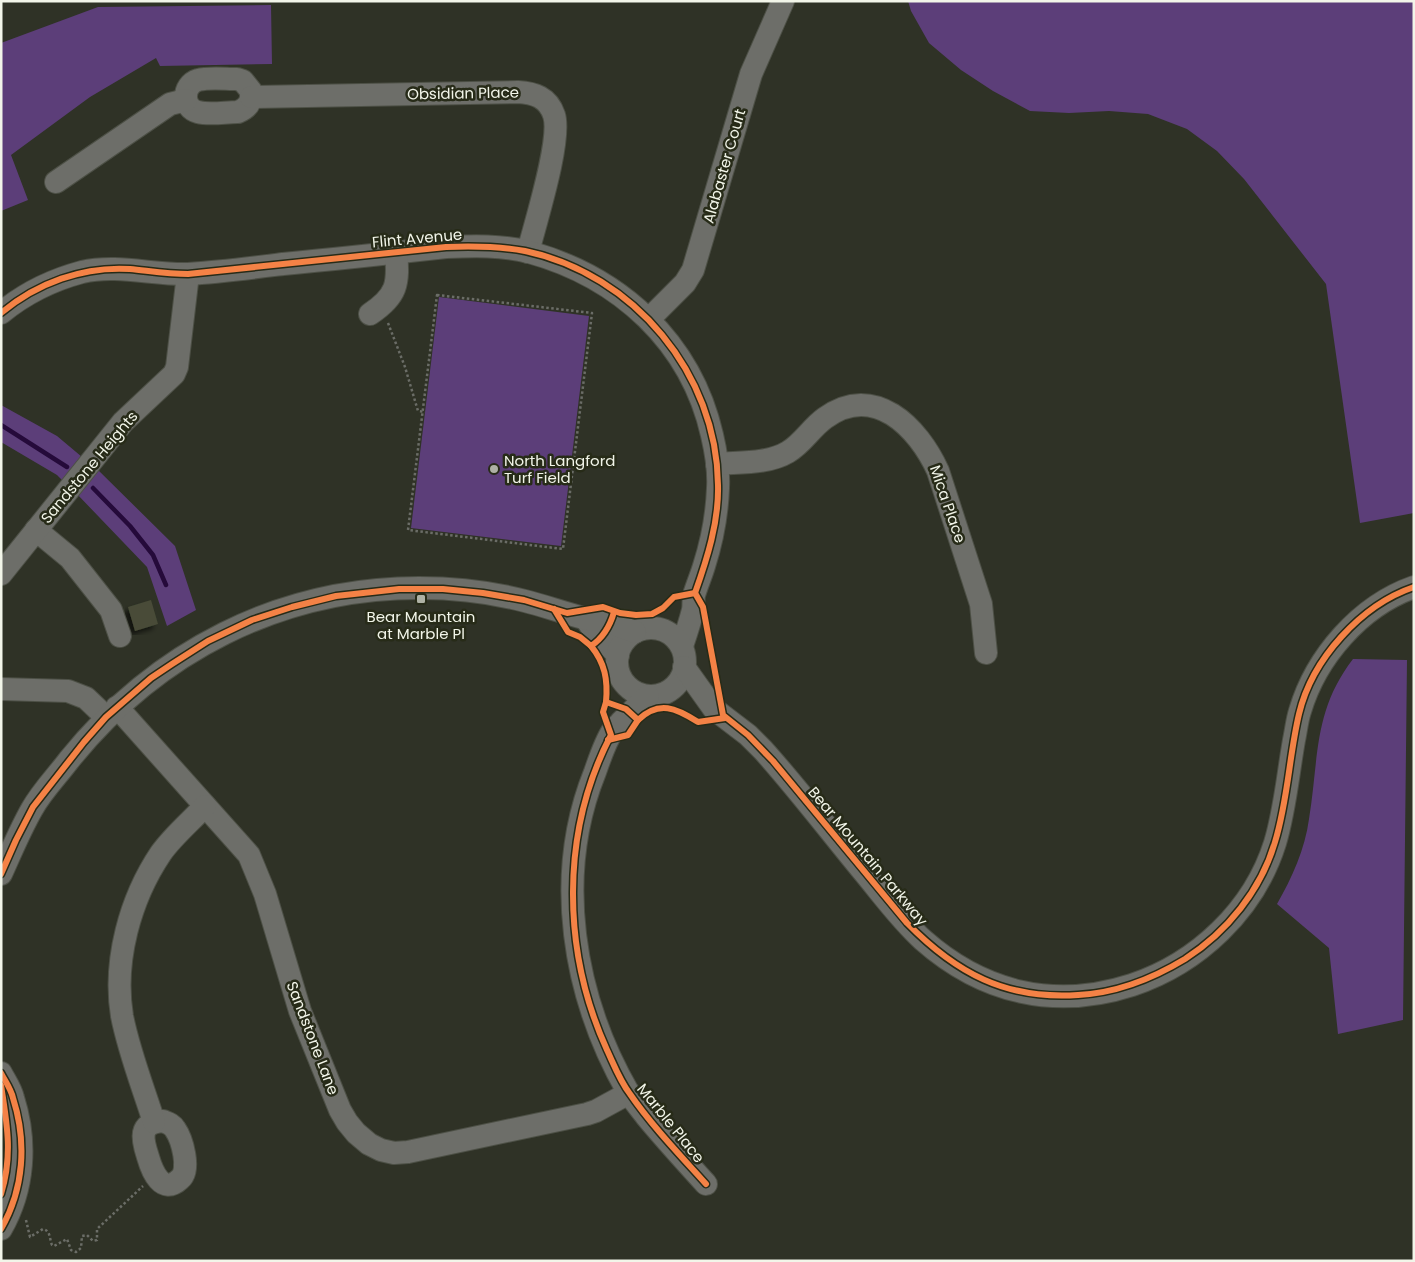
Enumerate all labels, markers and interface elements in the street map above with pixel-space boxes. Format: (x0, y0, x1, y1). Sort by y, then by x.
street label: Obsidian Place (407, 82, 519, 104)
street label: Alabaster Court (698, 106, 750, 226)
street label: Flint Avenue (371, 224, 463, 252)
street label: Sandstone Heights (36, 406, 142, 528)
place label: North Langford Turf Field (504, 450, 615, 488)
street label: Mica Place (925, 462, 971, 546)
marker: North Langford Turf Field (488, 463, 500, 475)
marker: Bear Mountain at Marble Pl (415, 593, 427, 605)
place label: Bear Mountain at Marble Pl (367, 606, 475, 644)
street label: Bear Mountain Parkway (803, 782, 933, 931)
street label: Sandstone Lane (282, 978, 344, 1098)
street label: Marble Place (632, 1079, 710, 1167)

